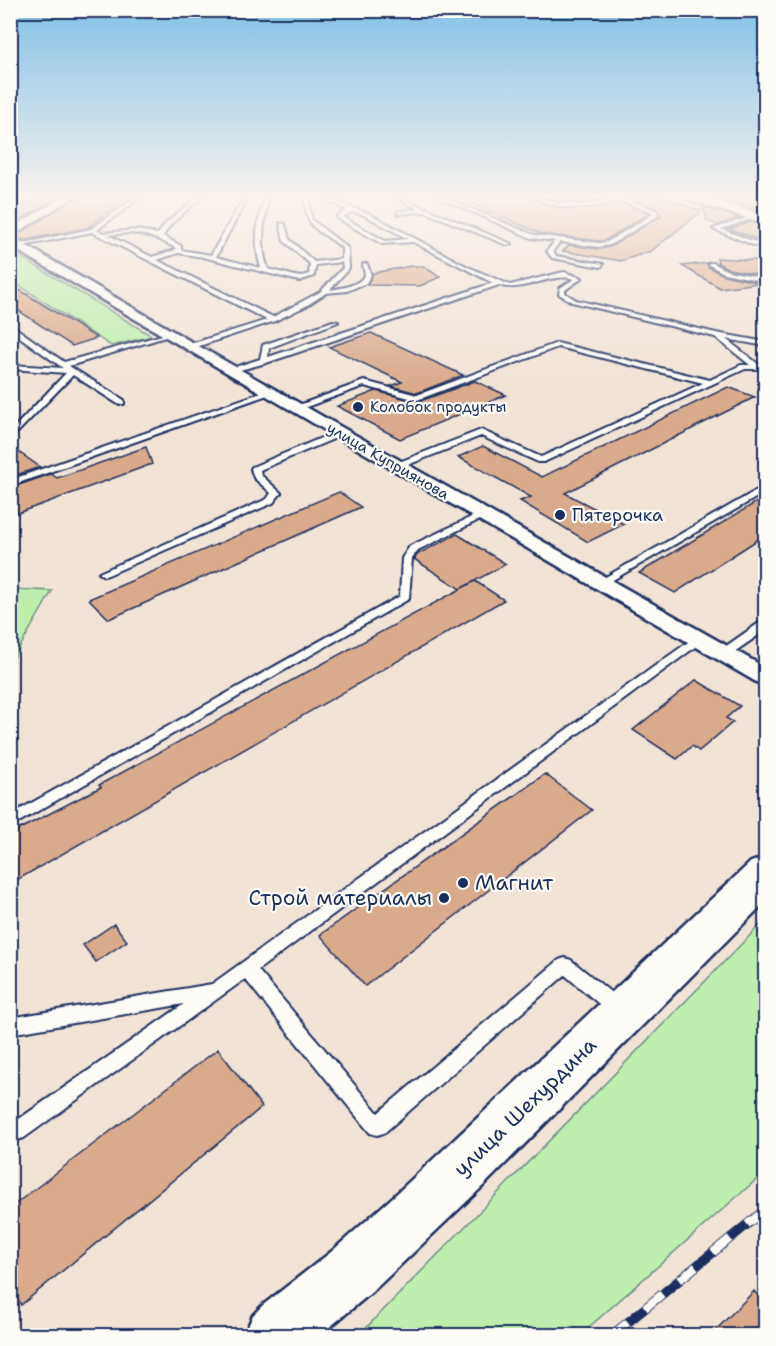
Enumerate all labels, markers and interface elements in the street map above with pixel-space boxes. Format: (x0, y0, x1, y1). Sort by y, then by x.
place label: Колобок продукты (370, 397, 506, 417)
marker: Колобок продукты (351, 400, 365, 414)
street label: улица Куприянова (323, 418, 453, 505)
place label: Пятерочка (572, 503, 663, 527)
marker: Пятерочка (553, 508, 567, 522)
place label: Магнит (475, 869, 554, 897)
marker: Магнит (456, 876, 470, 890)
place label: Строй материалы (248, 884, 432, 912)
marker: Строй материалы (437, 891, 451, 905)
street label: улица Шехурдина (447, 1031, 603, 1183)

